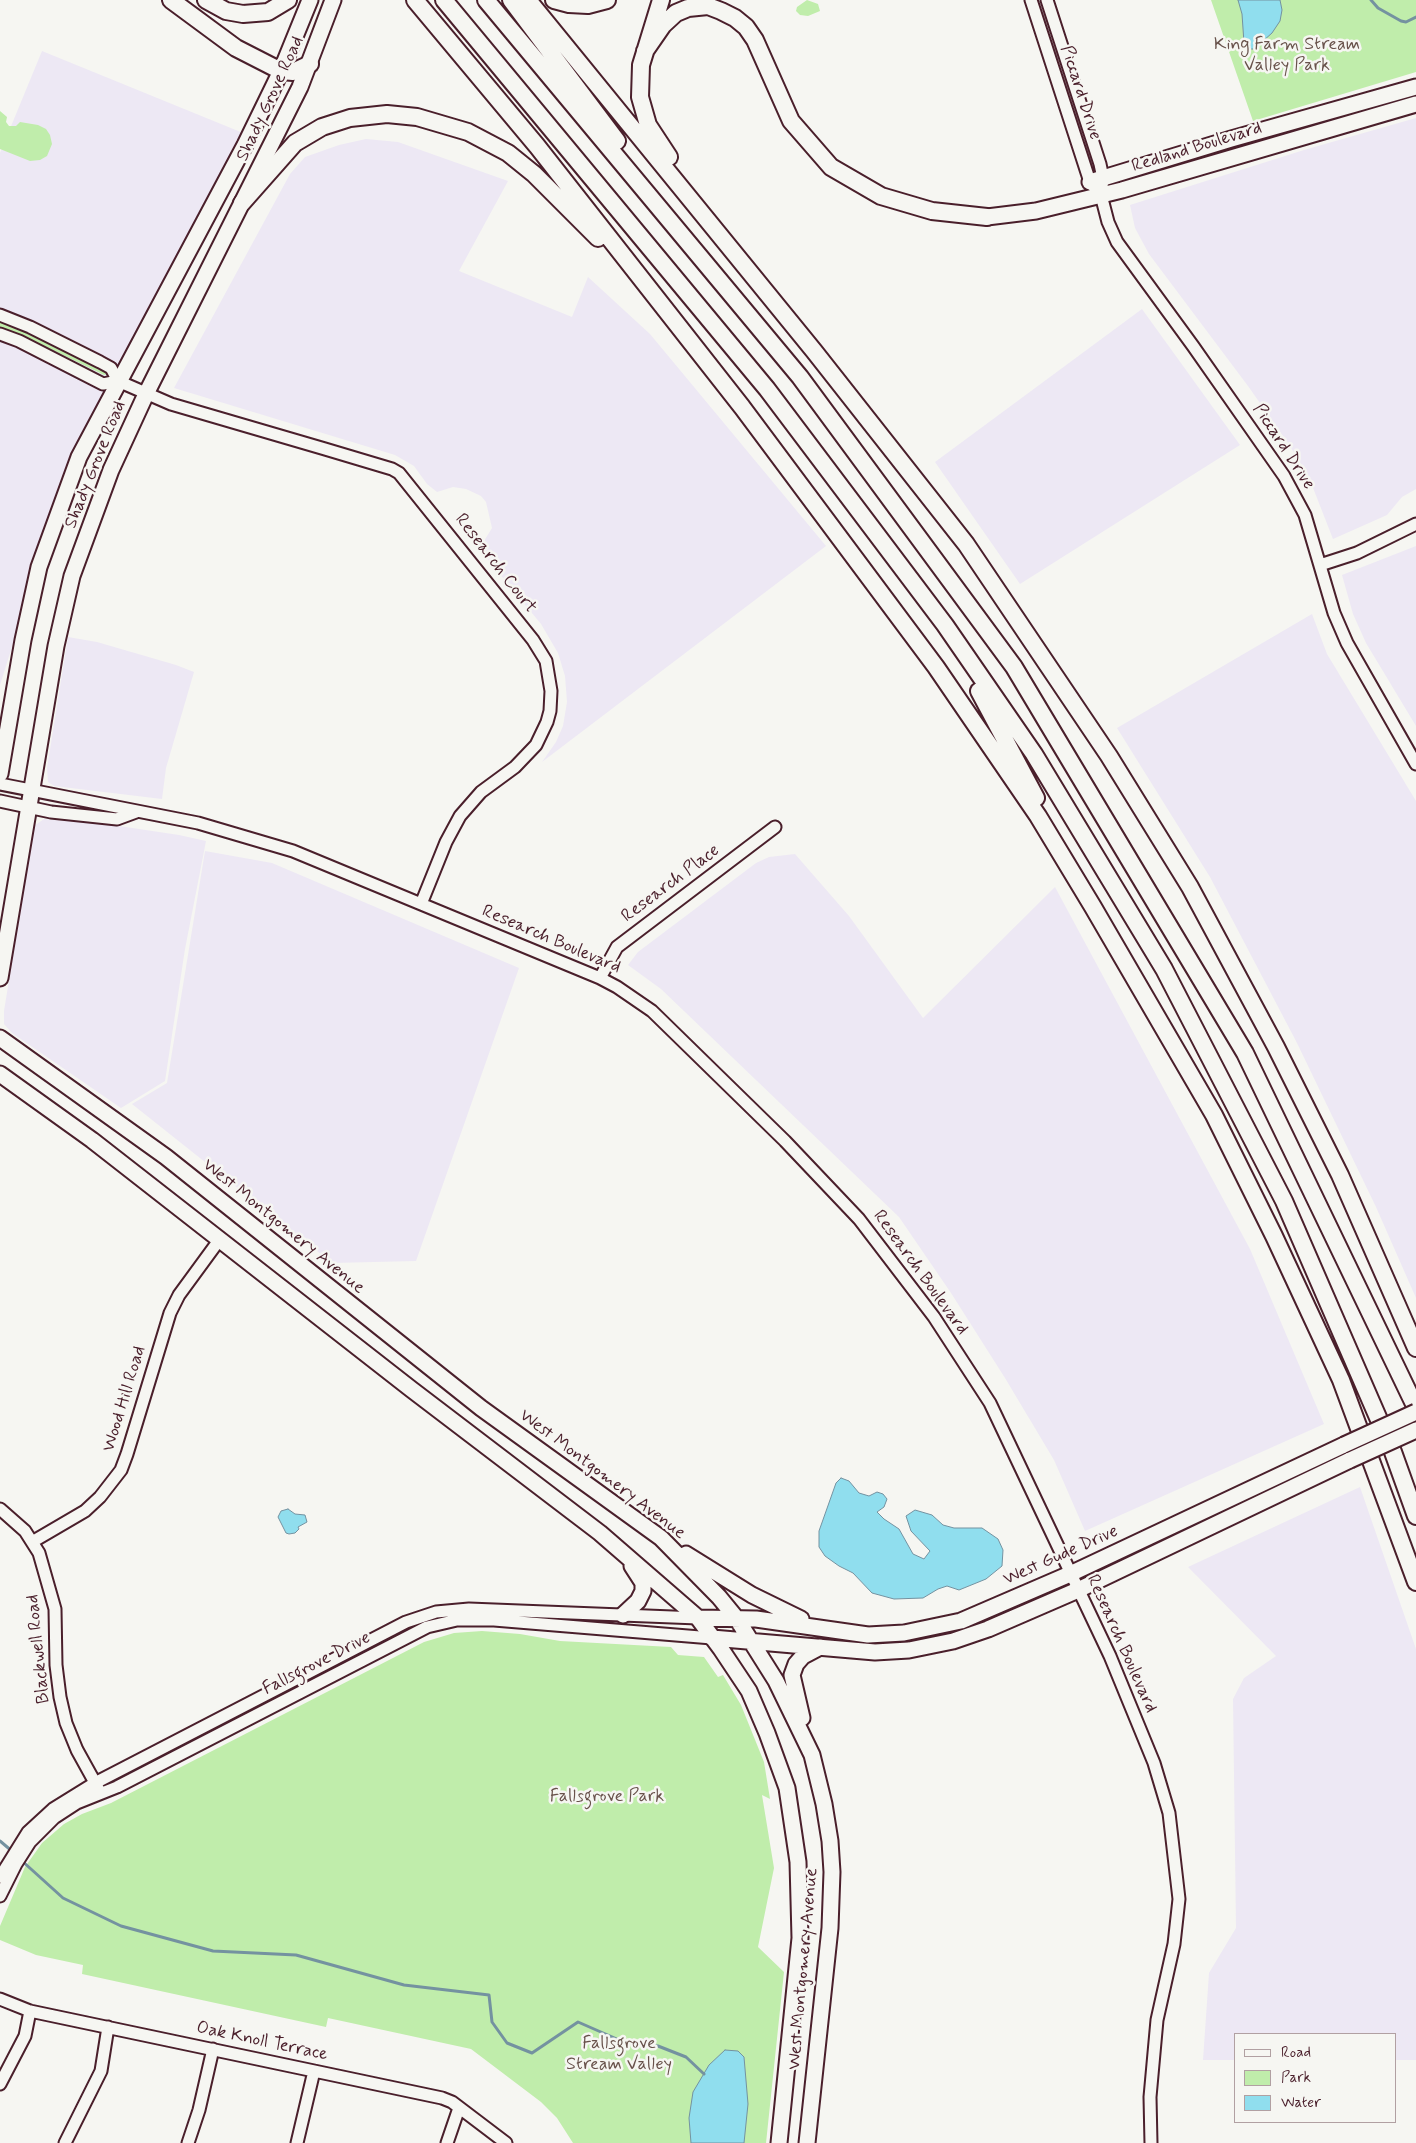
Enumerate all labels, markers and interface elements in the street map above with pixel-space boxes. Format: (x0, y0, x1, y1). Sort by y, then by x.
street label: Shady Grove Road (233, 33, 309, 165)
park label: King Farm Stream Valley Park (1214, 34, 1360, 76)
street label: Piccard Drive (1055, 43, 1105, 143)
street label: Redland Boulevard (1129, 118, 1265, 178)
street label: Shady Grove Road (61, 398, 131, 532)
street label: Piccard Drive (1247, 400, 1319, 494)
street label: Research Court (449, 510, 541, 618)
street label: Research Place (618, 840, 724, 928)
street label: Research Boulevard (478, 901, 624, 979)
street label: West Montgomery Avenue (197, 1155, 369, 1299)
street label: Research Boulevard (868, 1207, 972, 1339)
street label: Wood Hill Road (99, 1343, 151, 1455)
street label: West Montgomery Avenue (515, 1405, 689, 1545)
street label: West Gude Drive (1000, 1521, 1122, 1591)
street label: Research Boulevard (1081, 1572, 1161, 1716)
street label: Blackwell Road (23, 1593, 55, 1705)
street label: Fallsgrove Drive (259, 1628, 375, 1700)
park label: Fallsgrove Park (550, 1786, 664, 1808)
street label: West Montgomery Avenue (784, 1867, 824, 2071)
street label: Oak Knoll Terrace (194, 2018, 330, 2066)
park label: Fallsgrove Stream Valley (566, 2033, 672, 2076)
legend (1234, 2033, 1396, 2123)
text: Road (1281, 2043, 1311, 2063)
text: Park (1281, 2068, 1311, 2088)
text: Water (1281, 2093, 1321, 2113)

